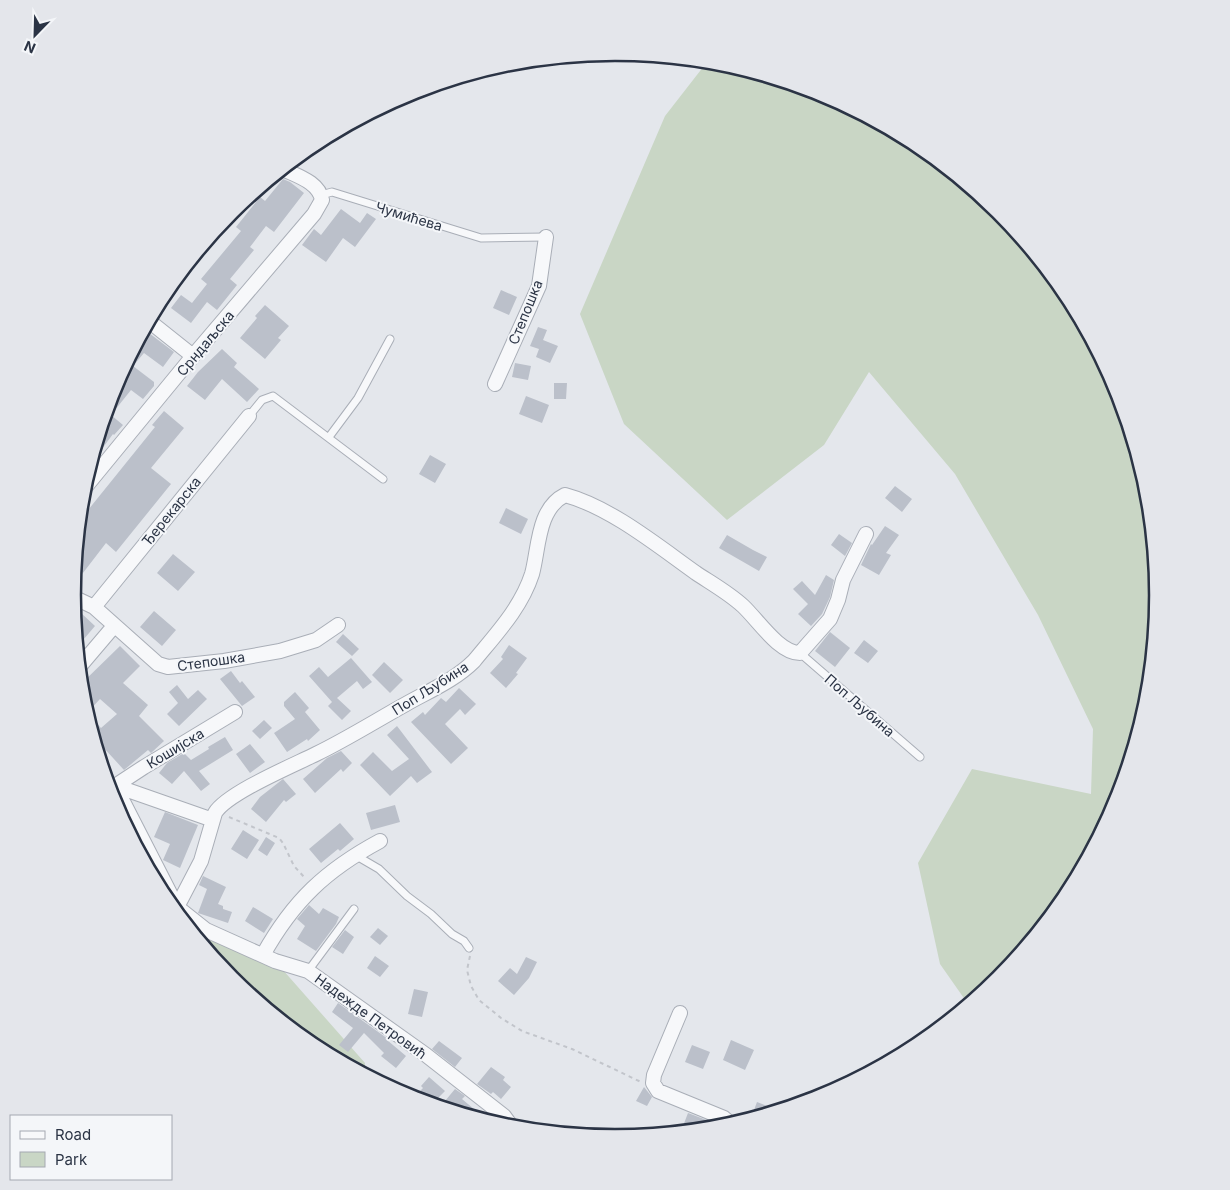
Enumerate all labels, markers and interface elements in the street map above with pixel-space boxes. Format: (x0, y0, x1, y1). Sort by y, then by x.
north arrow (10, 10, 60, 60)
text: N (21, 38, 38, 57)
street label: Чумићева (374, 198, 444, 234)
street label: Степошка (504, 277, 546, 347)
street label: Срндаљска (173, 307, 237, 379)
street label: Ђерекарска (138, 473, 204, 549)
street label: Степошка (176, 648, 246, 674)
street label: Поп Љубина (389, 658, 471, 718)
street label: Поп Љубина (822, 670, 898, 740)
street label: Кошијска (143, 724, 207, 772)
street label: Надежде Петровић (312, 970, 430, 1062)
legend (10, 1115, 172, 1180)
text: Road (55, 1125, 91, 1144)
text: Park (55, 1150, 88, 1169)

